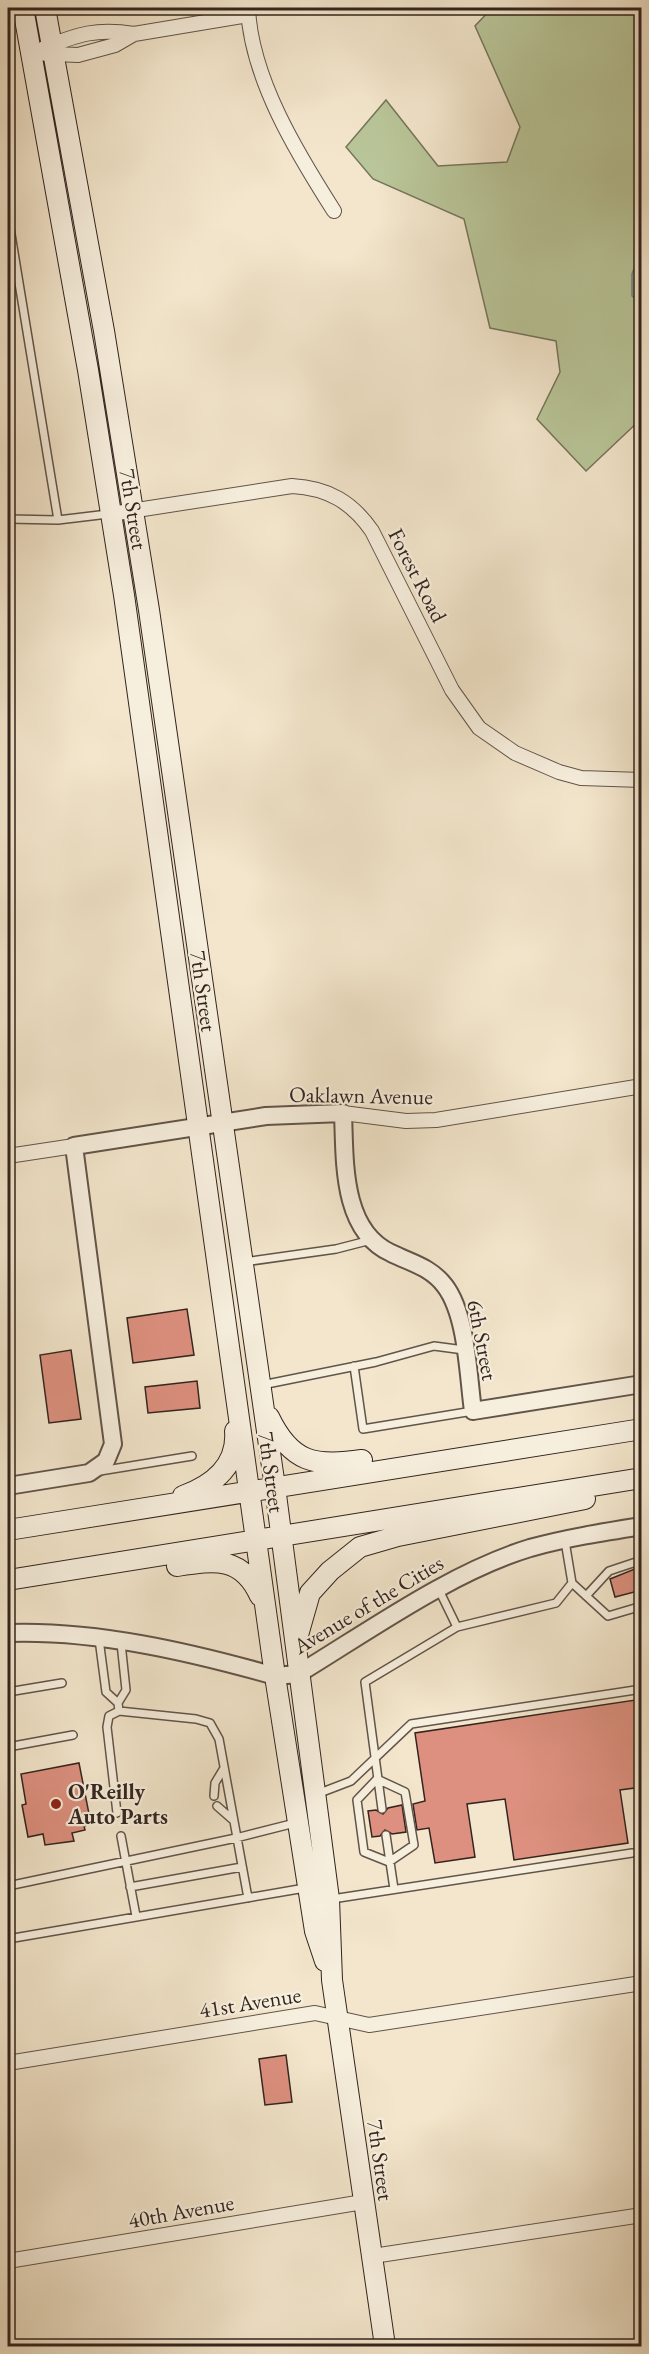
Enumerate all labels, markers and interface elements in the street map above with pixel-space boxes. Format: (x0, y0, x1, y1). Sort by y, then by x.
street label: 7th Street (113, 467, 154, 552)
street label: Forest Road (382, 523, 454, 628)
street label: 7th Street (183, 949, 224, 1034)
street label: Oaklawn Avenue (289, 1080, 434, 1111)
street label: 6th Street (460, 1297, 505, 1383)
street label: 7th Street (251, 1430, 292, 1515)
street label: Avenue of the Cities (287, 1548, 449, 1661)
place label: O'Reilly Auto Parts (67, 1777, 168, 1831)
marker: O'Reilly Auto Parts (49, 1797, 63, 1811)
street label: 41st Avenue (197, 1980, 303, 2025)
street label: 7th Street (360, 2118, 401, 2203)
street label: 40th Avenue (126, 2188, 237, 2235)

